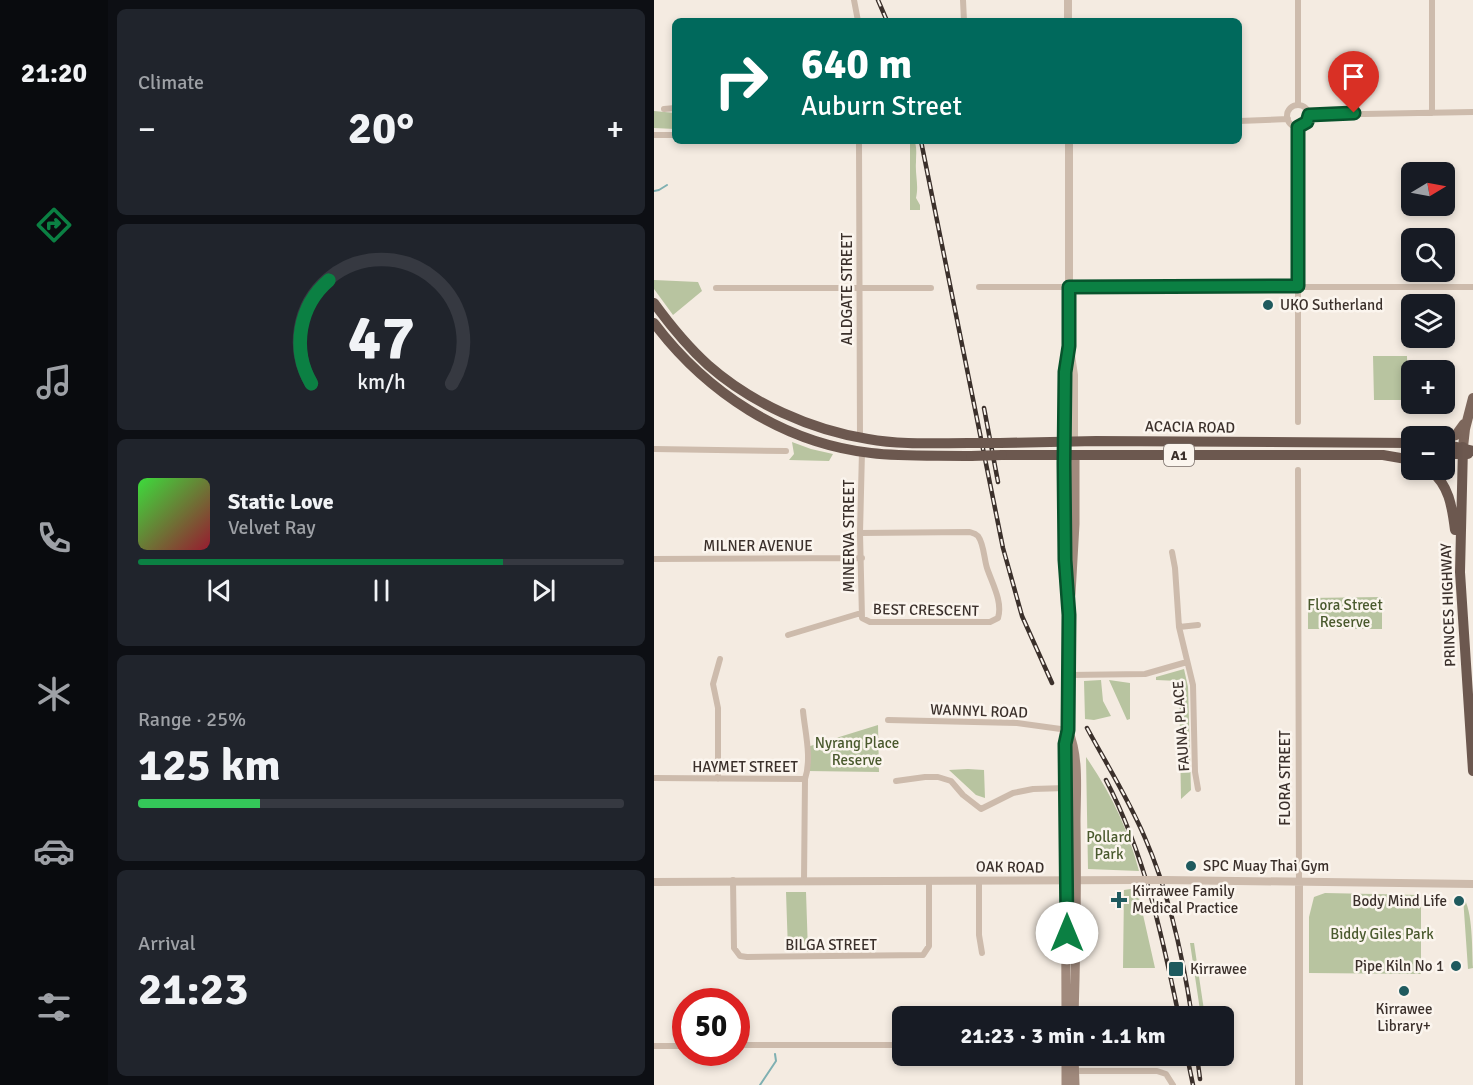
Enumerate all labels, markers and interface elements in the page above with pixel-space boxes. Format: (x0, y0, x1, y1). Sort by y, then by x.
text: 640 m (801, 39, 912, 90)
icon: right (702, 42, 780, 120)
pin (1328, 51, 1379, 113)
text: 21:20 (21, 57, 87, 90)
icon: arrive (1337, 60, 1370, 93)
text: Climate (138, 70, 204, 95)
text: Auburn Street (801, 90, 962, 123)
text: 20° (348, 101, 414, 156)
text: − (138, 109, 156, 150)
text: + (606, 109, 624, 150)
north arrow (1401, 162, 1455, 216)
map controls (1401, 162, 1455, 480)
icon: directions (33, 204, 75, 246)
button: search (1401, 228, 1455, 282)
street label: ALDGATE STREET (838, 232, 856, 345)
button: layers (1401, 294, 1455, 348)
place label: UKO Sutherland (1280, 296, 1383, 314)
marker: UKO Sutherland (1261, 298, 1275, 312)
text: 47 (347, 299, 415, 376)
button: + (1401, 360, 1455, 414)
icon: music (33, 361, 75, 403)
text: km/h (357, 370, 405, 396)
street label: ACACIA ROAD (1145, 417, 1235, 437)
button: − (1401, 426, 1455, 480)
road number: A1 (1164, 444, 1194, 466)
street label: MINERVA STREET (840, 479, 858, 592)
text: Static Love (228, 488, 334, 515)
text: Velvet Ray (228, 515, 316, 540)
icon: phone (33, 517, 75, 559)
street label: MILNER AVENUE (703, 537, 813, 555)
street label: PRINCES HIGHWAY (1437, 542, 1459, 667)
icon: previous (203, 574, 236, 607)
icon: pause (365, 574, 398, 607)
icon: next (527, 574, 560, 607)
park label: Flora Street Reserve (1307, 596, 1383, 631)
street label: BEST CRESCENT (873, 600, 980, 620)
icon: climate (33, 673, 75, 715)
street label: FAUNA PLACE (1169, 680, 1193, 772)
street label: WANNYL ROAD (930, 700, 1028, 722)
text: Range · 25% (138, 707, 246, 732)
street label: FLORA STREET (1276, 730, 1294, 826)
park label: Nyrang Place Reserve (815, 734, 899, 769)
text: 125 km (138, 738, 281, 793)
street label: HAYMET STREET (692, 758, 798, 776)
park label: Pollard Park (1086, 828, 1132, 863)
icon: car (33, 830, 75, 872)
street label: OAK ROAD (976, 857, 1044, 877)
place label: SPC Muay Thai Gym (1203, 857, 1329, 875)
marker: SPC Muay Thai Gym (1184, 859, 1198, 873)
place label: Kirrawee Family Medical Practice (1132, 882, 1238, 917)
marker: Kirrawee Family Medical Practice (1110, 891, 1128, 909)
place label: Body Mind Life (1352, 892, 1447, 910)
marker: Body Mind Life (1452, 894, 1466, 908)
position arrow (1035, 901, 1099, 965)
park label: Biddy Giles Park (1330, 925, 1434, 943)
text: Arrival (138, 931, 196, 956)
street label: BILGA STREET (785, 936, 877, 954)
place label: Pipe Kiln No 1 (1354, 957, 1444, 975)
marker: Pipe Kiln No 1 (1449, 959, 1463, 973)
marker: Kirrawee (1167, 960, 1185, 978)
place label: Kirrawee (1190, 960, 1247, 978)
text: 21:23 (138, 962, 248, 1017)
marker: Kirrawee Library+ (1397, 984, 1411, 998)
icon: filters (33, 986, 75, 1028)
speed limit sign: 50 (672, 988, 750, 1066)
place label: Kirrawee Library+ (1375, 1000, 1433, 1035)
text: 21:23 · 3 min · 1.1 km (960, 1022, 1166, 1049)

